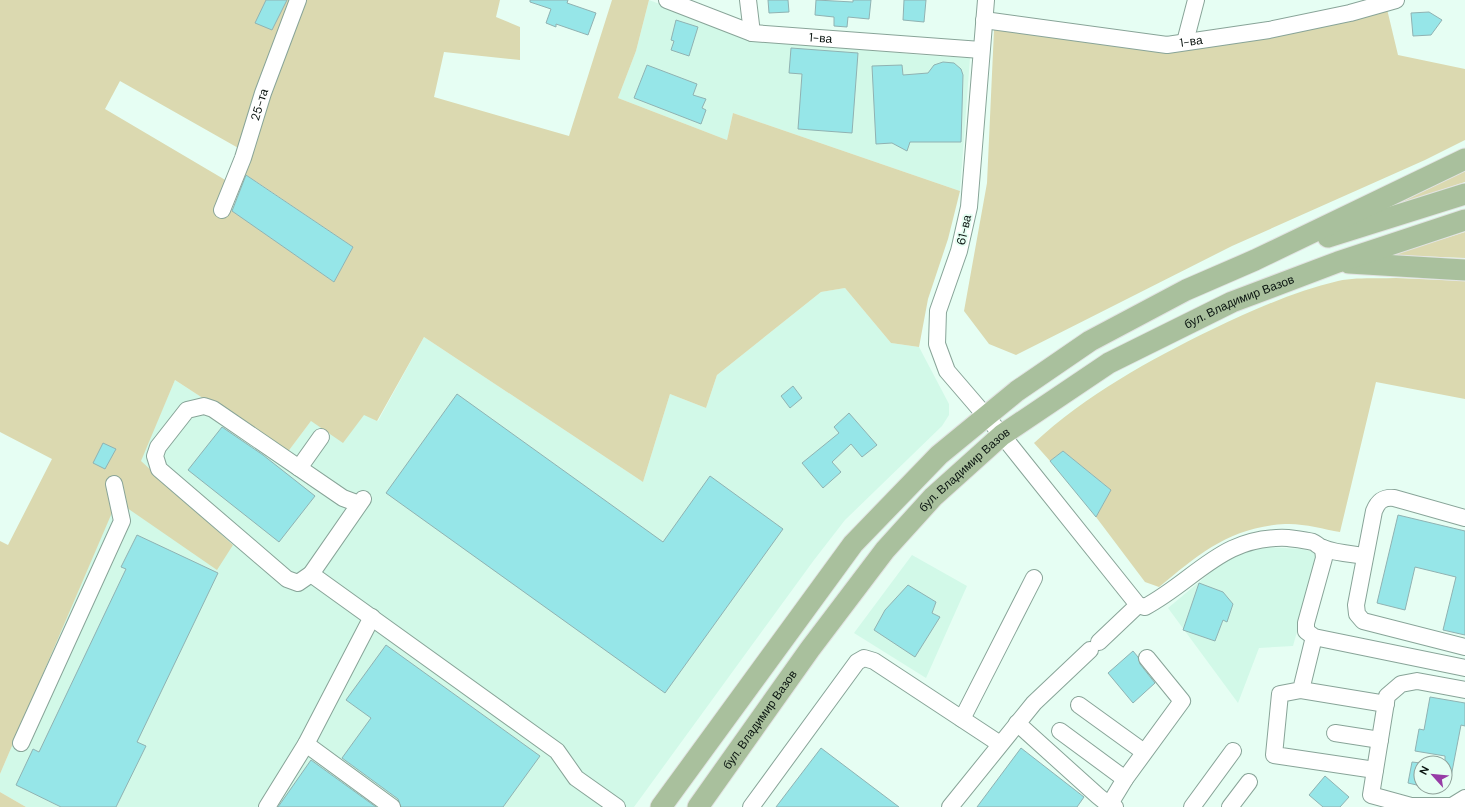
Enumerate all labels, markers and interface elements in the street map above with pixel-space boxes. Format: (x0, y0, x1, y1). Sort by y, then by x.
street label: 1-ва (808, 29, 833, 47)
street label: 1-ва (1178, 32, 1204, 51)
street label: 25-та (247, 86, 272, 123)
street label: 61-ва (953, 213, 975, 247)
street label: бул. Владимир Вазов (1181, 271, 1296, 333)
street label: бул. Владимир Вазов (915, 424, 1013, 515)
street label: бул. Владимир Вазов (719, 667, 801, 773)
north arrow (1413, 755, 1453, 795)
text: N (1416, 764, 1432, 777)

